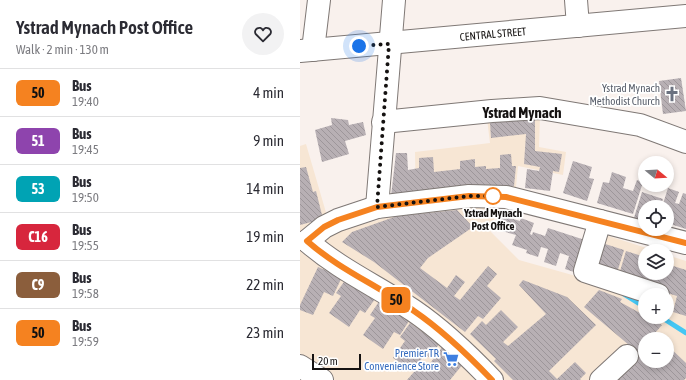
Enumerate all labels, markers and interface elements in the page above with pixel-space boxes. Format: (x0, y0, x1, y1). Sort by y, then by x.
button: heart (242, 13, 284, 55)
text: Ystrad Mynach Post Office (16, 16, 193, 38)
street label: CENTRAL STREET (459, 25, 527, 43)
your location (349, 36, 369, 56)
text: Walk · 2 min · 130 m (16, 42, 109, 57)
text: Bus (72, 77, 92, 94)
place label: Ystrad Mynach Methodist Church (589, 82, 660, 107)
text: 4 min (253, 84, 284, 101)
text: 50 (31, 85, 45, 101)
church icon: Ystrad Mynach Methodist Church (663, 85, 681, 103)
text: 19:40 (72, 94, 99, 109)
district label: Ystrad Mynach (481, 104, 562, 121)
text: Bus (72, 125, 92, 142)
text: 9 min (253, 132, 284, 149)
text: 51 (31, 133, 45, 149)
text: 19:45 (72, 142, 99, 157)
north arrow (638, 156, 674, 192)
map controls (638, 156, 674, 368)
text: Bus (72, 173, 92, 190)
text: 14 min (246, 180, 284, 197)
text: 53 (31, 181, 45, 197)
marker: Ystrad Mynach Post Office (484, 187, 502, 205)
text: 19:50 (72, 190, 99, 205)
button: locate (638, 200, 674, 236)
place label: Ystrad Mynach Post Office (463, 207, 522, 232)
text: Bus (72, 221, 92, 238)
text: 19 min (246, 228, 284, 245)
text: C16 (28, 229, 48, 245)
text: 19:55 (72, 238, 99, 253)
button: layers (638, 244, 674, 280)
text: Bus (72, 269, 92, 286)
text: 22 min (246, 276, 284, 293)
text: C9 (32, 277, 44, 293)
text: 19:58 (72, 286, 99, 301)
line badge: 50 (378, 287, 414, 313)
button: + (638, 288, 674, 324)
text: 50 (389, 292, 403, 308)
text: Bus (72, 317, 92, 334)
text: 23 min (246, 324, 284, 341)
text: 50 (31, 325, 45, 341)
button: − (638, 332, 674, 368)
text: 19:59 (72, 334, 99, 349)
place label: Premier TR Convenience Store (364, 347, 439, 372)
supermarket icon: Premier TR Convenience Store (442, 350, 460, 368)
scale bar (312, 352, 361, 371)
text: 20 m (318, 355, 338, 367)

